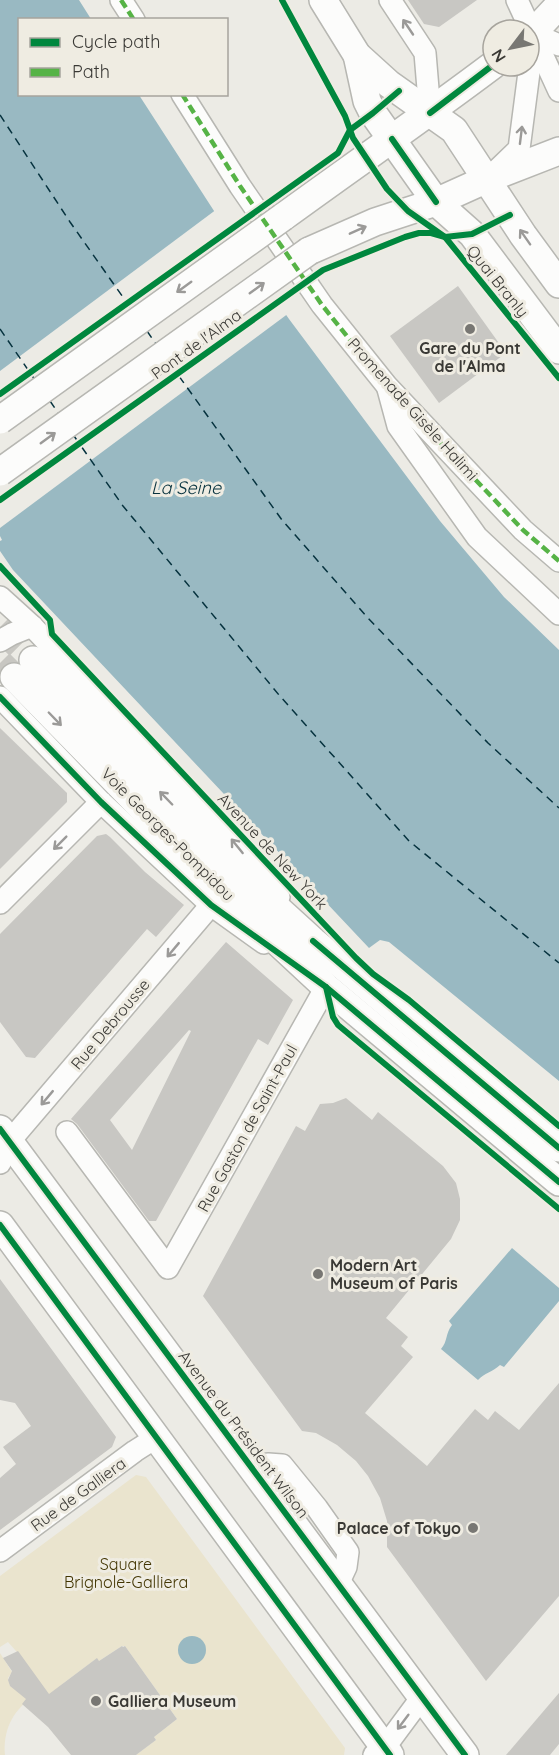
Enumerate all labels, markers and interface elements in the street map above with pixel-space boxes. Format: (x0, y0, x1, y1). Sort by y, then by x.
legend (18, 18, 228, 96)
one-way arrow (401, 18, 414, 35)
north arrow (481, 18, 541, 78)
text: Cycle path (72, 30, 160, 53)
text: N (487, 46, 510, 66)
text: Path (72, 60, 110, 83)
one-way arrow (516, 125, 527, 145)
one-way arrow (348, 224, 367, 235)
one-way arrow (519, 229, 531, 245)
street label: Quai Branly (463, 241, 533, 321)
one-way arrow (177, 281, 193, 293)
one-way arrow (249, 282, 265, 294)
street label: Pont de l'Alma (147, 305, 245, 383)
marker: Gare du Pont de l'Alma (463, 322, 477, 336)
street label: Promenade Gisèle Halimi (344, 334, 482, 484)
place label: Gare du Pont de l'Alma (419, 338, 521, 376)
one-way arrow (39, 432, 55, 445)
water label: La Seine (151, 476, 222, 499)
one-way arrow (48, 712, 62, 727)
street label: Voie Georges-Pompidou (97, 763, 239, 905)
street label: Avenue de New York (214, 789, 332, 913)
one-way arrow (159, 790, 173, 805)
one-way arrow (52, 836, 67, 850)
one-way arrow (231, 838, 244, 854)
one-way arrow (166, 942, 180, 957)
street label: Rue Debrousse (66, 975, 154, 1073)
street label: Rue Gaston de Saint-Paul (193, 1041, 301, 1215)
one-way arrow (40, 1090, 54, 1105)
place label: Modern Art Museum of Paris (330, 1255, 458, 1293)
marker: Modern Art Museum of Paris (311, 1267, 325, 1281)
street label: Avenue du Président Wilson (174, 1346, 314, 1522)
street label: Rue de Galliera (27, 1453, 129, 1535)
place label: Palace of Tokyo (337, 1518, 461, 1538)
marker: Palace of Tokyo (466, 1521, 480, 1535)
park label: Square Brignole-Galliera (64, 1554, 188, 1592)
place label: Galliera Museum (108, 1691, 236, 1711)
marker: Galliera Museum (89, 1694, 103, 1708)
one-way arrow (397, 1714, 410, 1730)

